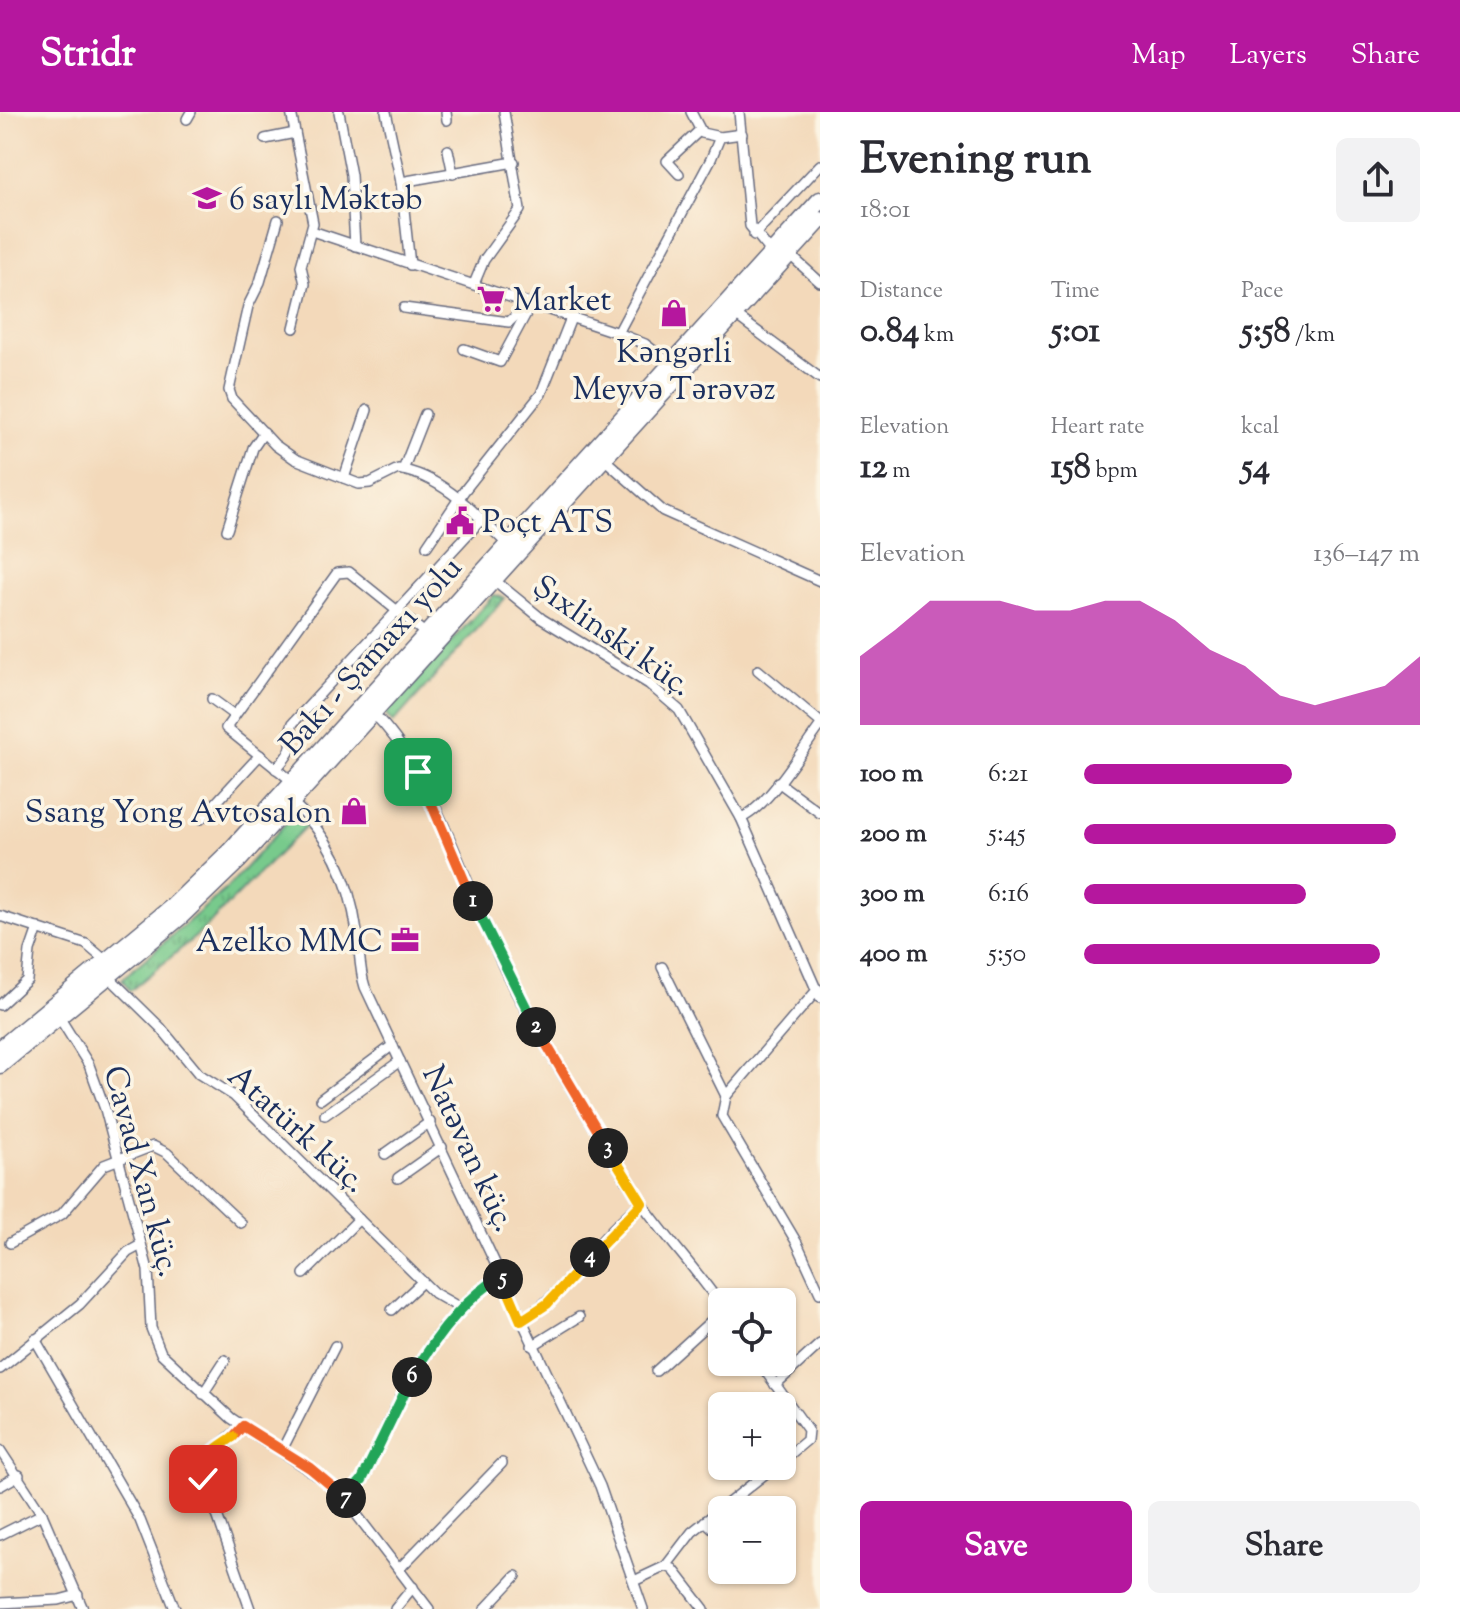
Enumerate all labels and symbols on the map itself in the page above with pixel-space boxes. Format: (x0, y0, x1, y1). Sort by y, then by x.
place label: 6 saylı Məktəb (229, 178, 423, 224)
school or university icon: 6 saylı Məktəb (192, 183, 222, 213)
place label: Market (513, 279, 611, 325)
supermarket icon: Market (476, 284, 506, 314)
shop icon: Kəngərli Meyvə Tərəvəz (659, 298, 689, 328)
place label: Kəngərli Meyvə Tərəvəz (573, 331, 776, 414)
place label: Poçt ATS (482, 501, 613, 547)
public building icon: Poçt ATS (445, 506, 475, 536)
street label: Bakı - Şamaxı yolu (270, 547, 474, 767)
street label: Şıxlinski küç. (522, 565, 700, 709)
pin (384, 738, 452, 806)
place label: Ssang Yong Avtosalon (25, 791, 332, 837)
shop icon: Ssang Yong Avtosalon (339, 796, 369, 826)
pin: 1 (453, 881, 493, 921)
place label: Azelko MMC (196, 920, 383, 966)
office icon: Azelko MMC (390, 925, 420, 955)
pin: 2 (516, 1007, 556, 1047)
street label: Atatürk küç. (216, 1055, 376, 1205)
street label: Natəvan küç. (409, 1058, 526, 1240)
street label: Cavad Xan küç. (90, 1061, 190, 1283)
pin: 3 (588, 1128, 628, 1168)
pin: 4 (570, 1237, 610, 1277)
pin: 5 (483, 1259, 523, 1299)
pin: 6 (392, 1357, 432, 1397)
pin (169, 1445, 237, 1513)
pin: 7 (326, 1478, 366, 1518)

